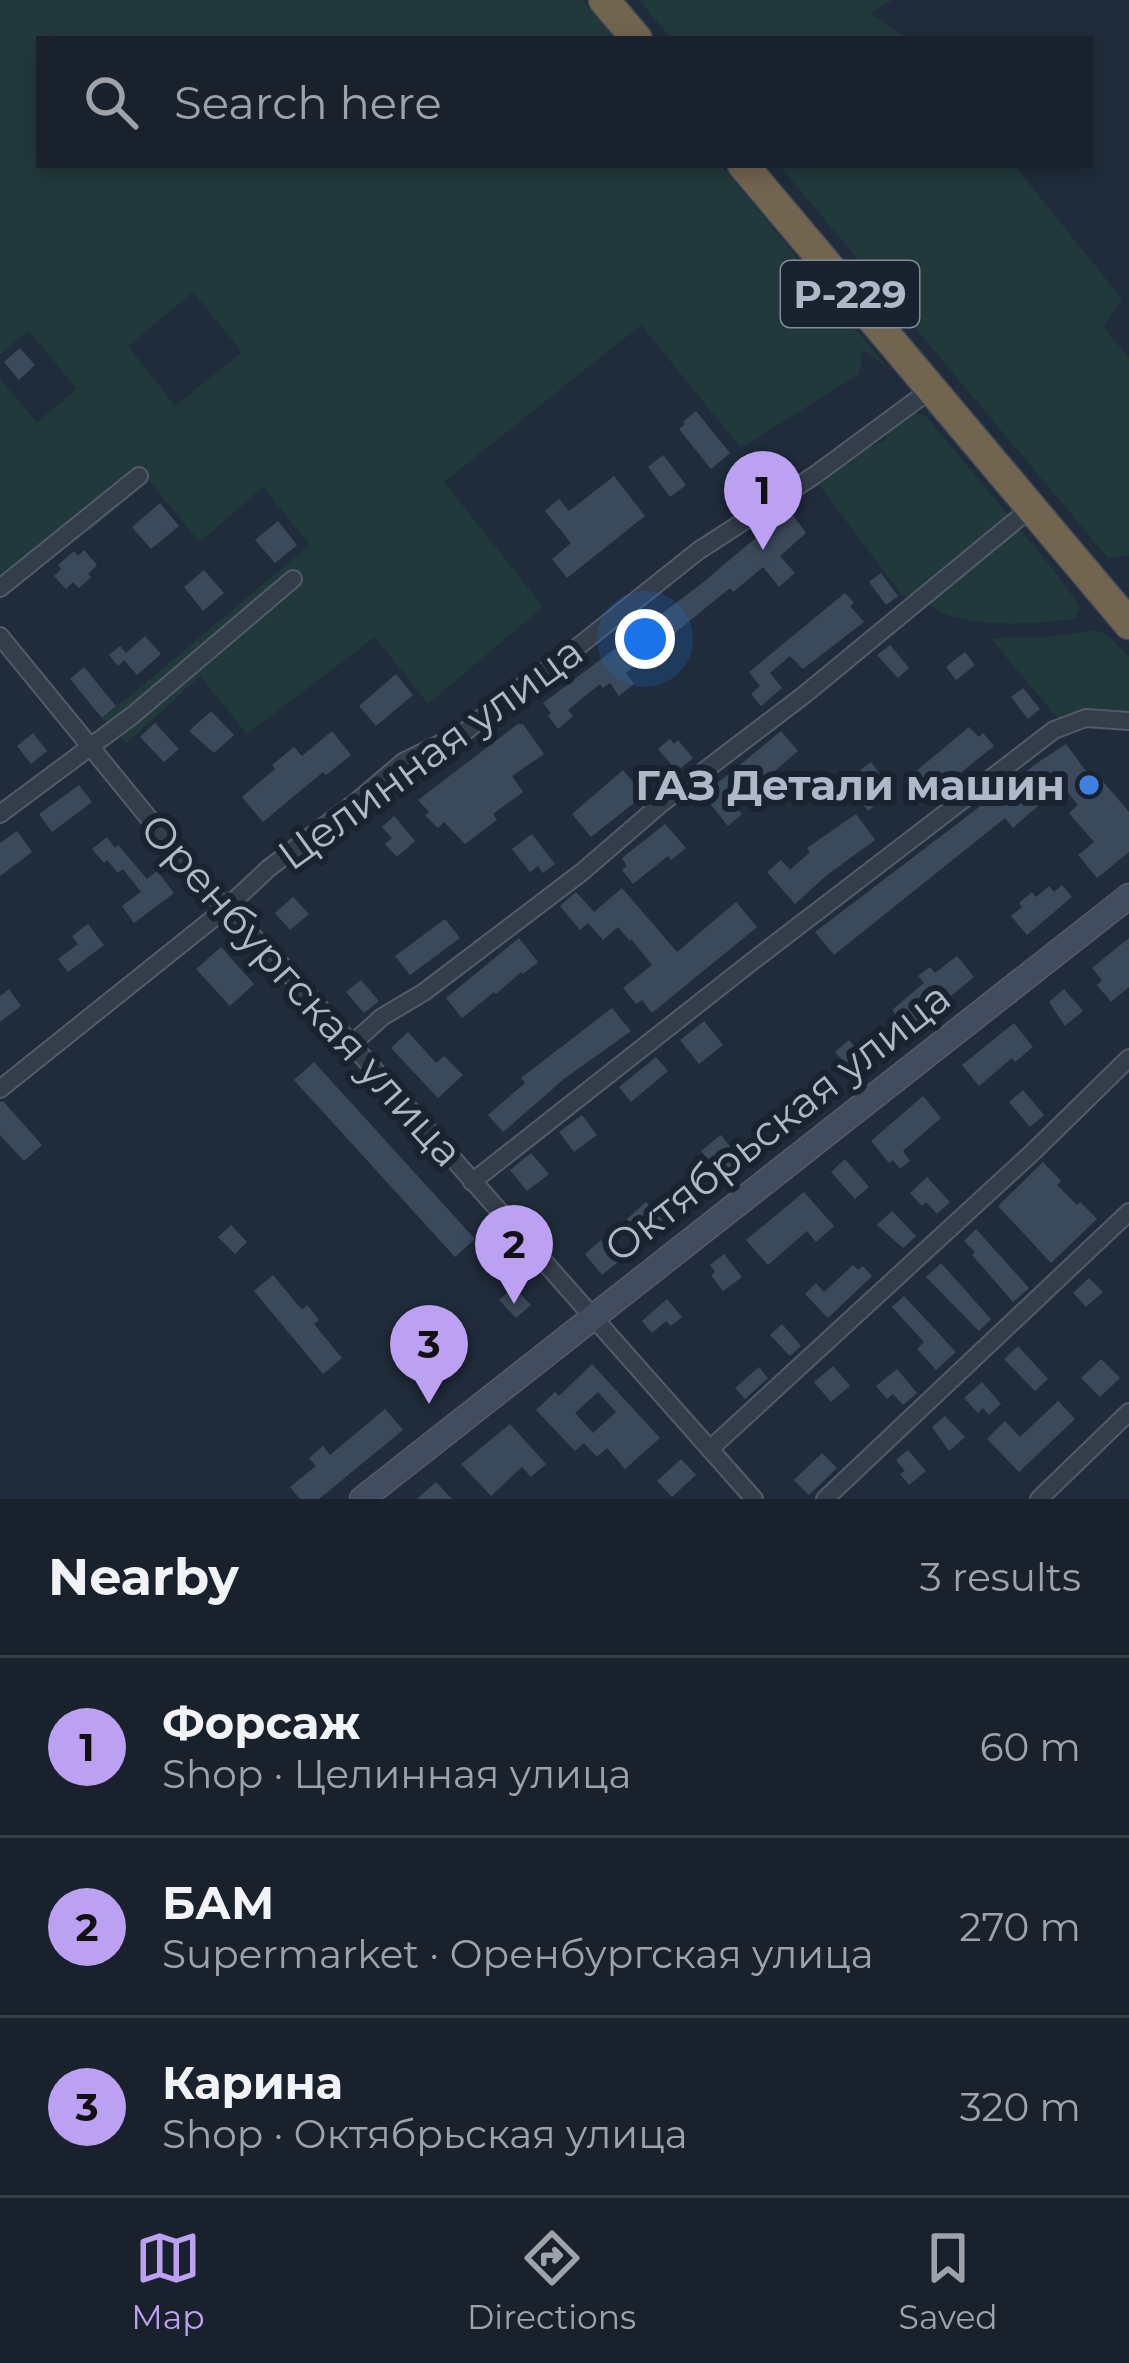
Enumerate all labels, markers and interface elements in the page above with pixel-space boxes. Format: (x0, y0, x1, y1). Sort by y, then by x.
search box (36, 36, 1093, 168)
icon: search (78, 69, 144, 135)
text: Search here (174, 75, 442, 130)
road number: Р-229 (781, 261, 919, 327)
pin: 1 (724, 451, 802, 550)
your location (615, 609, 675, 669)
street label: Целинная улица (268, 625, 592, 881)
place label: ГАЗ Детали машин (635, 759, 1065, 811)
marker: ГАЗ Детали машин (1076, 772, 1102, 798)
street label: Оренбургская улица (130, 803, 474, 1177)
street label: Октябрьская улица (594, 971, 960, 1273)
pin: 2 (475, 1205, 553, 1304)
pin: 3 (390, 1305, 468, 1404)
text: Nearby (48, 1546, 239, 1608)
text: 3 results (920, 1553, 1081, 1601)
text: Форсаж (162, 1695, 360, 1750)
text: 1 (79, 1723, 95, 1771)
text: 60 m (980, 1723, 1081, 1771)
text: Shop · Целинная улица (162, 1750, 631, 1798)
text: БАМ (162, 1875, 274, 1930)
text: 2 (75, 1903, 99, 1951)
text: 270 m (959, 1903, 1081, 1951)
text: Supermarket · Оренбургская улица (162, 1930, 874, 1978)
text: Карина (162, 2055, 343, 2110)
text: 3 (75, 2083, 99, 2131)
text: 320 m (960, 2083, 1081, 2131)
text: Shop · Октябрьская улица (162, 2110, 688, 2158)
tab: Map (131, 2225, 205, 2337)
tab: Directions (467, 2225, 636, 2337)
tab: Saved (899, 2225, 998, 2337)

